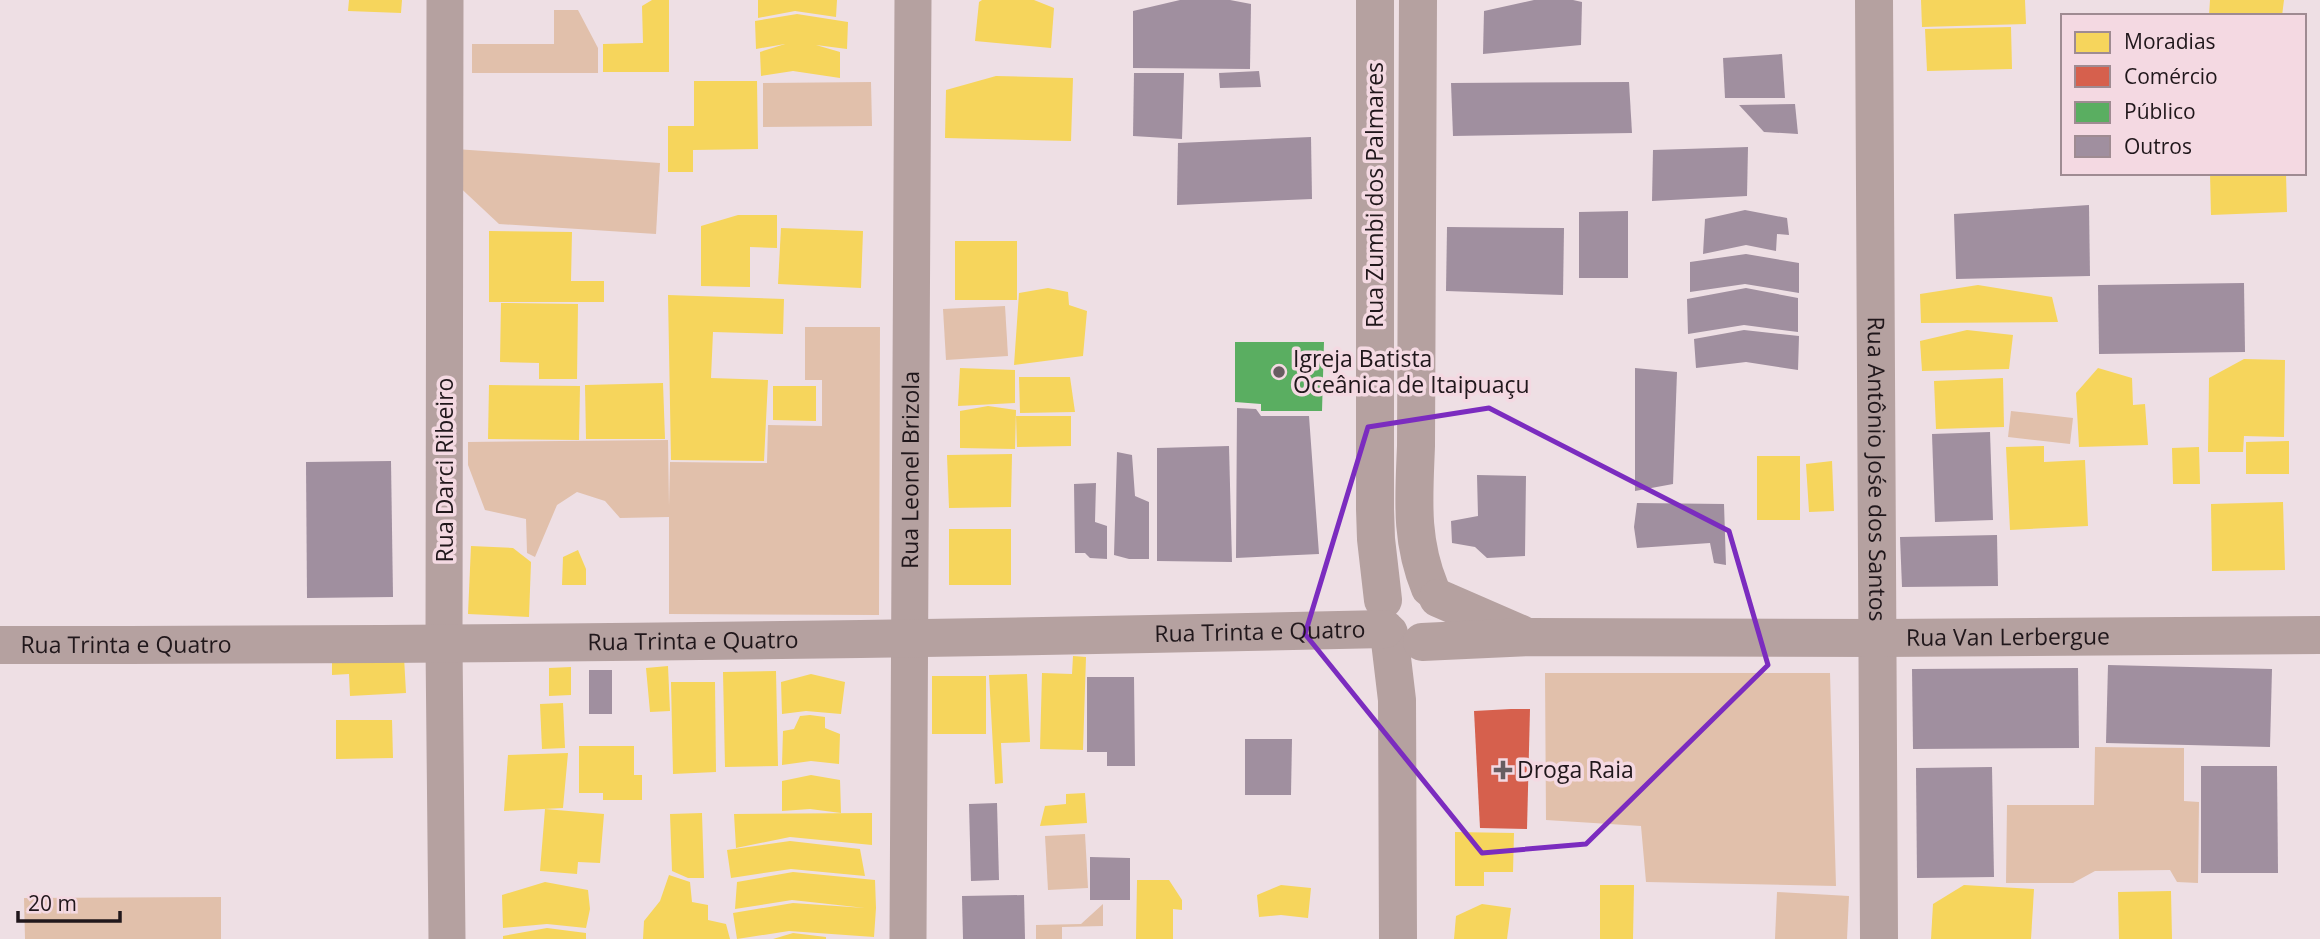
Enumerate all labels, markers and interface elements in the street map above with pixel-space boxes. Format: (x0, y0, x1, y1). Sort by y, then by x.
legend (2061, 14, 2306, 175)
text: Moradias (2124, 27, 2216, 55)
street label: Rua Zumbi dos Palmares (1358, 62, 1390, 328)
text: Comércio (2124, 62, 2218, 90)
text: Público (2124, 97, 2196, 125)
text: Outros (2124, 132, 2192, 160)
street label: Rua Antônio Jośe dos Santos (1861, 316, 1894, 621)
place label: Igreja Batista Oceânica de Itaipuaçu (1293, 342, 1530, 400)
marker: Igreja Batista Oceânica de Itaipuaçu (1271, 364, 1287, 380)
street label: Rua Leonel Brizola (893, 371, 926, 569)
street label: Rua Darci Ribeiro (428, 378, 460, 562)
street label: Rua Trinta e Quatro (1154, 612, 1366, 649)
street label: Rua Van Lerbergue (1906, 619, 2110, 653)
street label: Rua Trinta e Quatro (587, 623, 799, 657)
street label: Rua Trinta e Quatro (20, 628, 232, 660)
place label: Droga Raia (1517, 753, 1634, 785)
marker: Droga Raia (1495, 762, 1511, 778)
scale bar (18, 880, 119, 924)
text: 20 m (28, 889, 77, 917)

